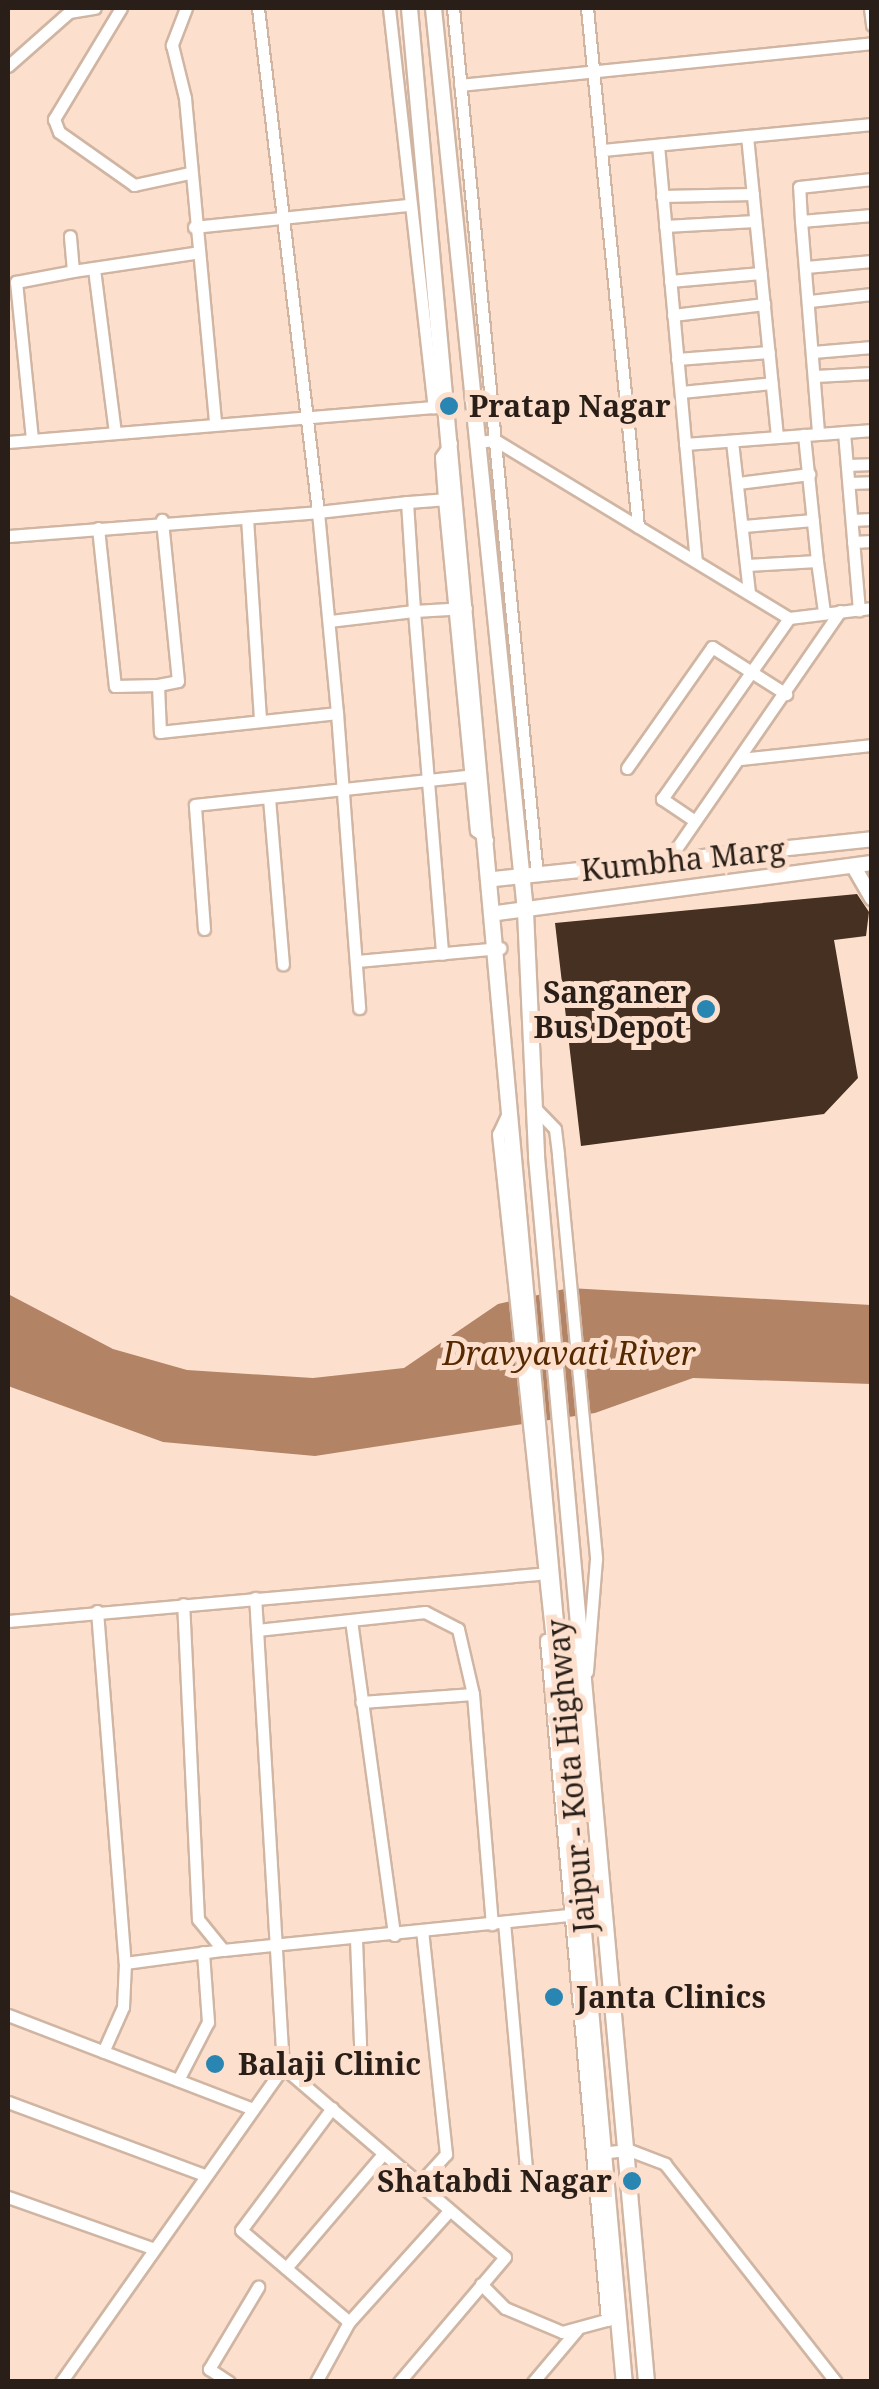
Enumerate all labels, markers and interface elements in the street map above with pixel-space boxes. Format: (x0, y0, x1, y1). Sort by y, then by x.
place label: Pratap Nagar (469, 388, 671, 424)
marker: Pratap Nagar (438, 395, 460, 417)
street label: Kumbha Marg (579, 831, 787, 889)
place label: Sanganer Bus Depot (534, 974, 686, 1044)
marker: Sanganer Bus Depot (695, 998, 717, 1020)
water label: Dravyavati River (442, 1334, 696, 1372)
street label: Jaipur - Kota Highway (539, 1618, 603, 1934)
place label: Janta Clinics (576, 1979, 766, 2015)
marker: Janta Clinics (541, 1984, 567, 2010)
place label: Balaji Clinic (238, 2046, 421, 2082)
marker: Balaji Clinic (202, 2051, 228, 2077)
place label: Shatabdi Nagar (377, 2163, 612, 2199)
marker: Shatabdi Nagar (621, 2170, 643, 2192)

